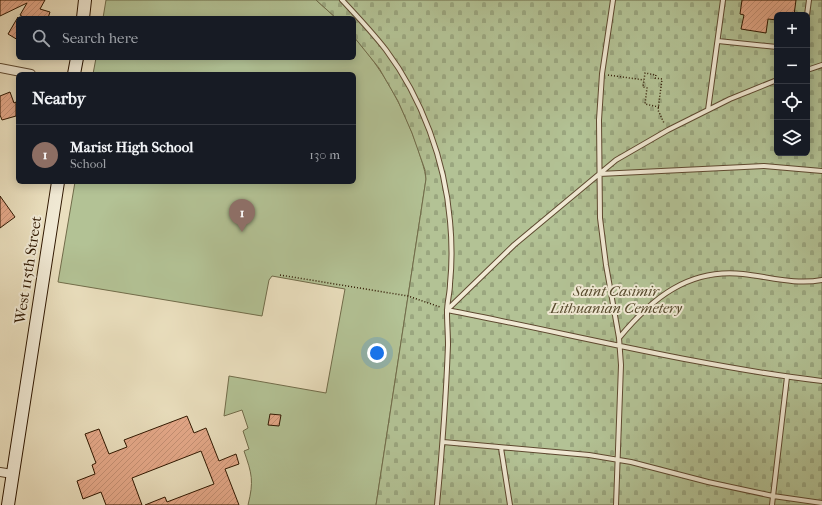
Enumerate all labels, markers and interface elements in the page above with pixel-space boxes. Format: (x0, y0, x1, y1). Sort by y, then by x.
map controls (774, 12, 810, 156)
button: + (774, 12, 810, 48)
search box (16, 16, 356, 60)
icon: search (30, 27, 52, 49)
text: Search here (62, 29, 138, 47)
button: − (774, 48, 810, 84)
button: locate (774, 84, 810, 120)
text: Nearby (32, 88, 86, 108)
button: layers (774, 120, 810, 156)
text: Marist High School (70, 138, 193, 156)
text: 1 (43, 147, 47, 162)
text: 130 m (309, 147, 340, 162)
text: School (70, 156, 106, 171)
pin: 1 (229, 199, 255, 232)
street label: West 115th Street (10, 214, 46, 326)
park label: Saint Casimir Lithuanian Cemetery (549, 282, 683, 317)
your location (367, 343, 387, 363)

